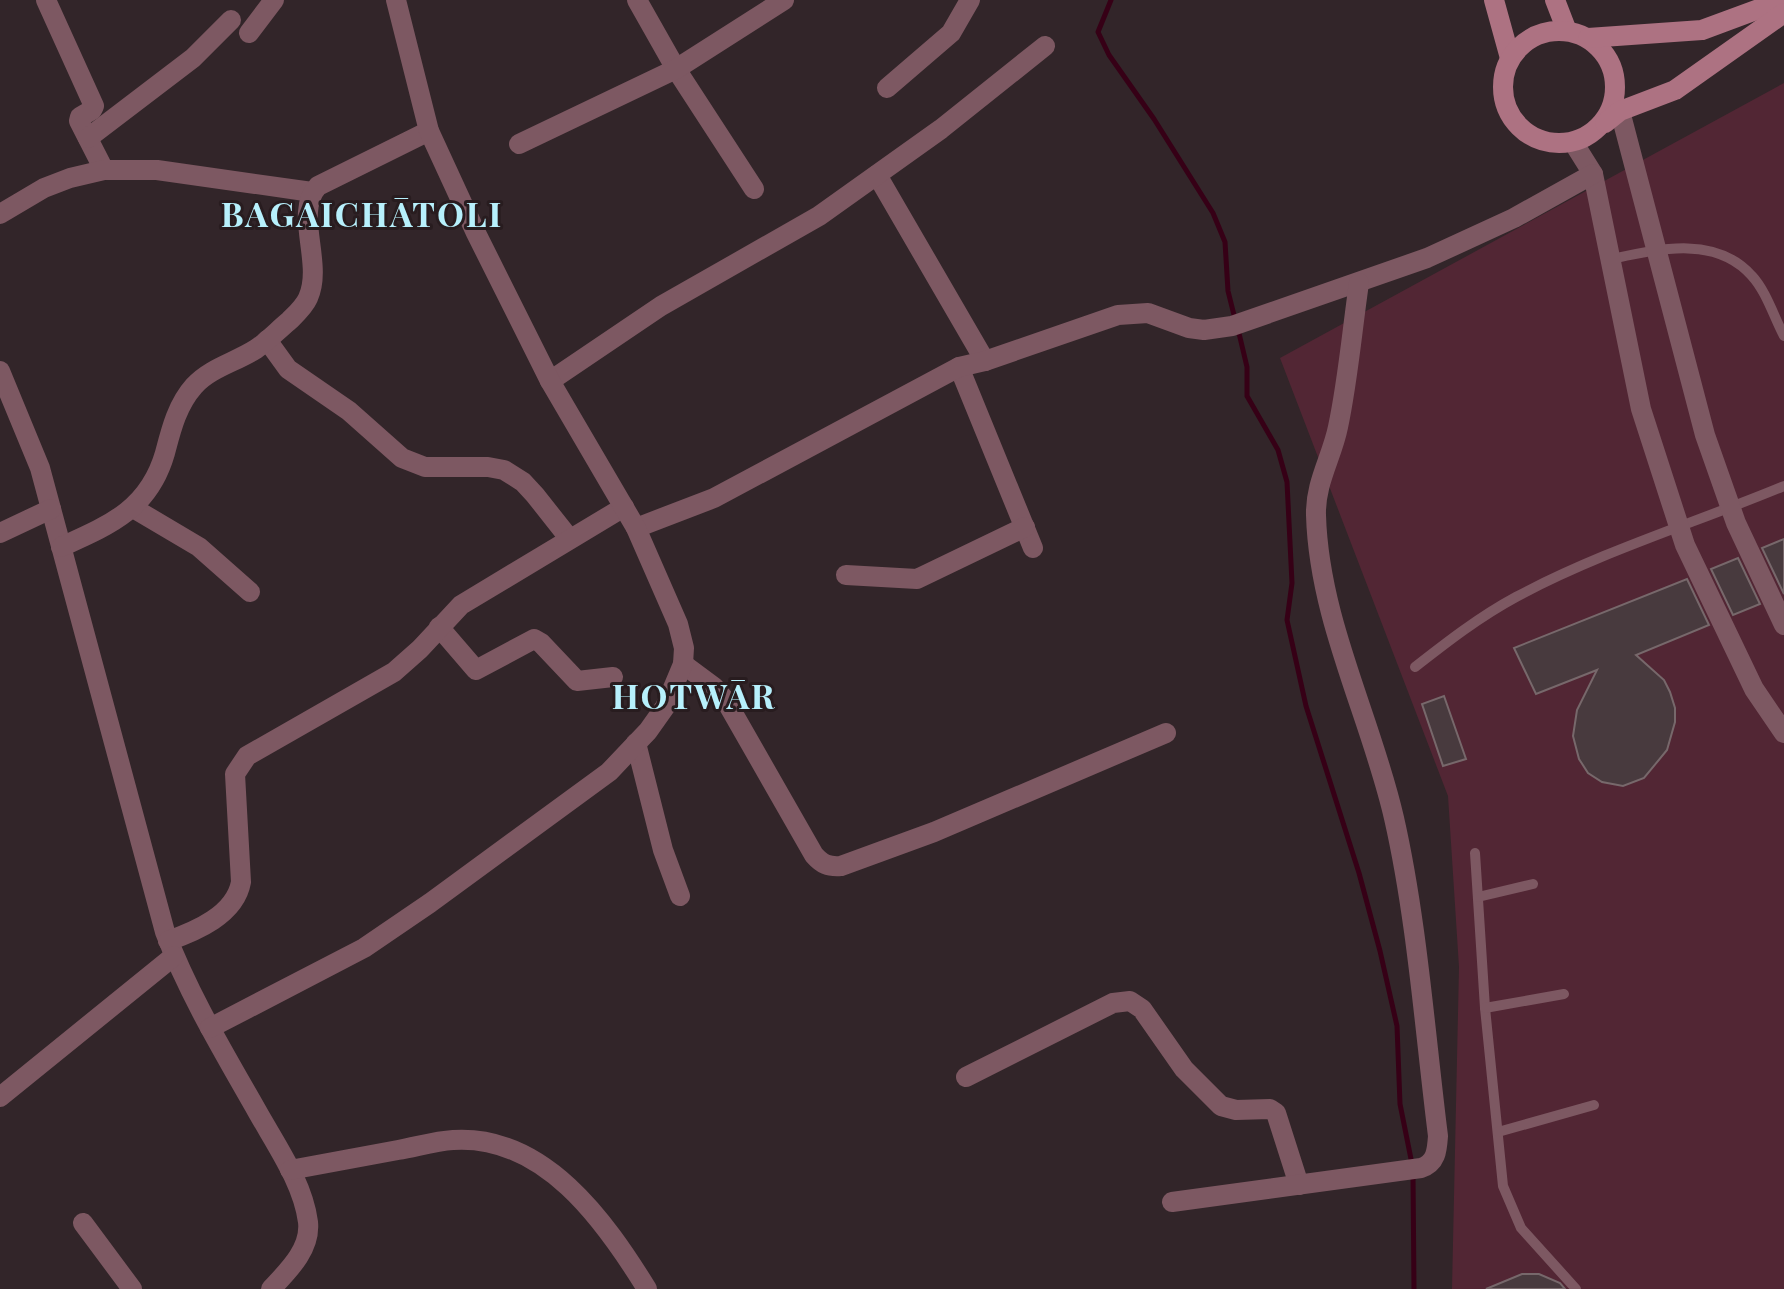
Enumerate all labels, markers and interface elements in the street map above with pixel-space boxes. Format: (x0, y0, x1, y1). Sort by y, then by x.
district label: BAGAICHĀTOLI (221, 190, 503, 236)
district label: HOTWĀR (612, 672, 776, 718)

